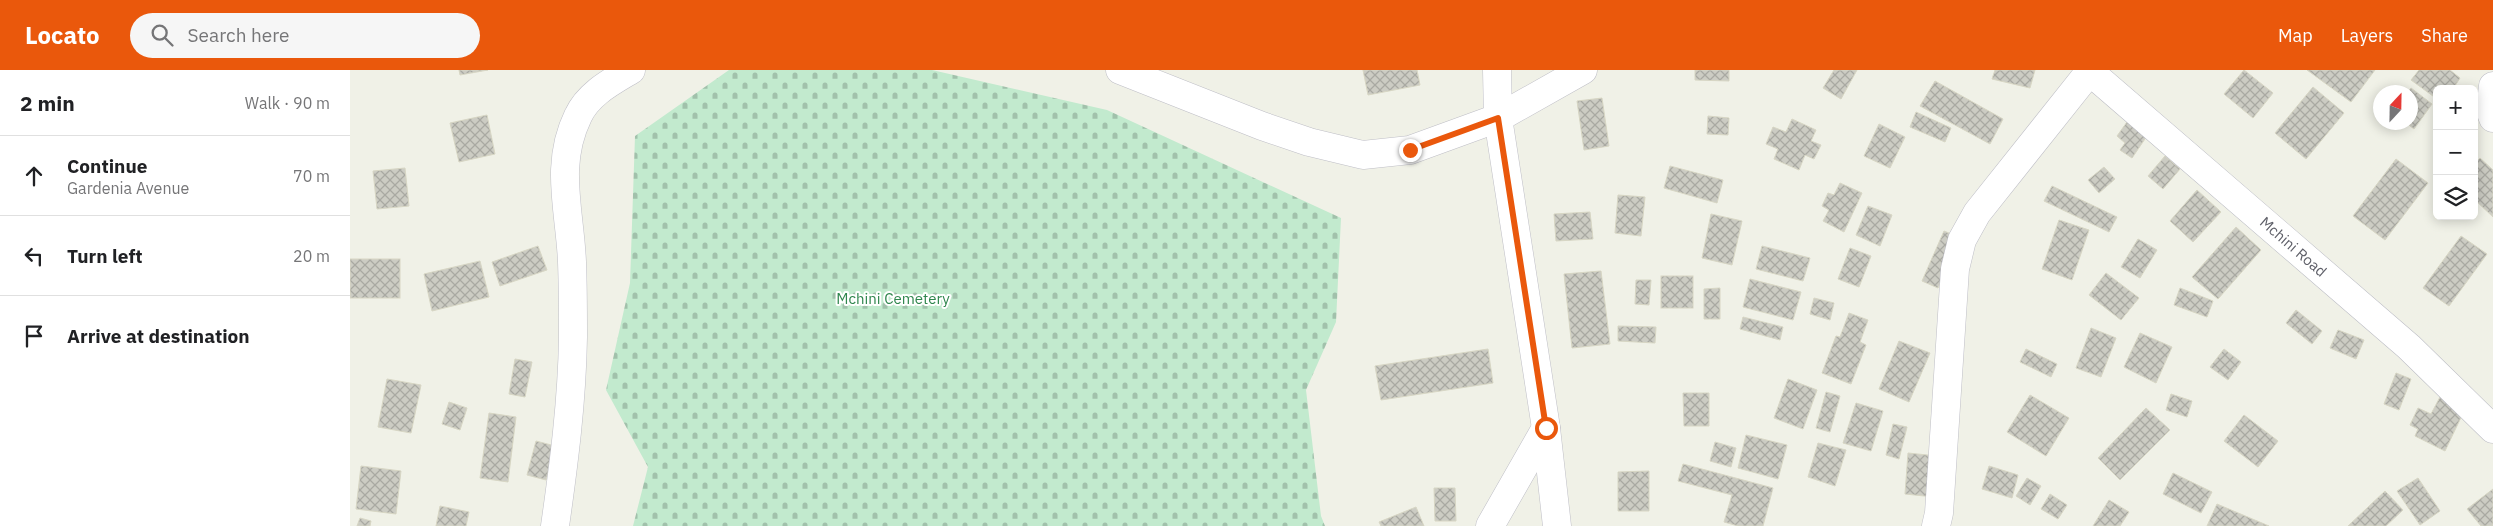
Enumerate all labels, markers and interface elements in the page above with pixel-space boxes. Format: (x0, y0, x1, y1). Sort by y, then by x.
search box (130, 13, 480, 58)
text: Locato (25, 19, 100, 51)
icon: search (148, 21, 176, 49)
text: Search here (188, 23, 289, 47)
text: Map (2278, 24, 2313, 47)
text: Layers (2341, 24, 2393, 47)
text: Share (2421, 24, 2468, 47)
north arrow (2373, 85, 2418, 130)
map controls (2433, 85, 2478, 220)
button: + (2433, 85, 2478, 130)
text: 2 min (20, 89, 75, 117)
text: Walk · 90 m (245, 93, 330, 113)
button: − (2433, 130, 2478, 175)
route end (1399, 139, 1422, 162)
text: Continue (67, 154, 147, 178)
icon: ahead (20, 162, 48, 190)
text: 70 m (293, 166, 330, 186)
button: layers (2433, 175, 2478, 220)
text: Gardenia Avenue (67, 178, 189, 198)
street label: Mchini Road (2256, 212, 2331, 281)
icon: left (20, 242, 48, 270)
text: Turn left (67, 244, 143, 268)
text: 20 m (293, 246, 330, 266)
park label: Mchini Cemetery (836, 289, 950, 308)
icon: arrive (20, 322, 48, 350)
text: Arrive at destination (67, 324, 250, 348)
route start (1535, 417, 1558, 440)

